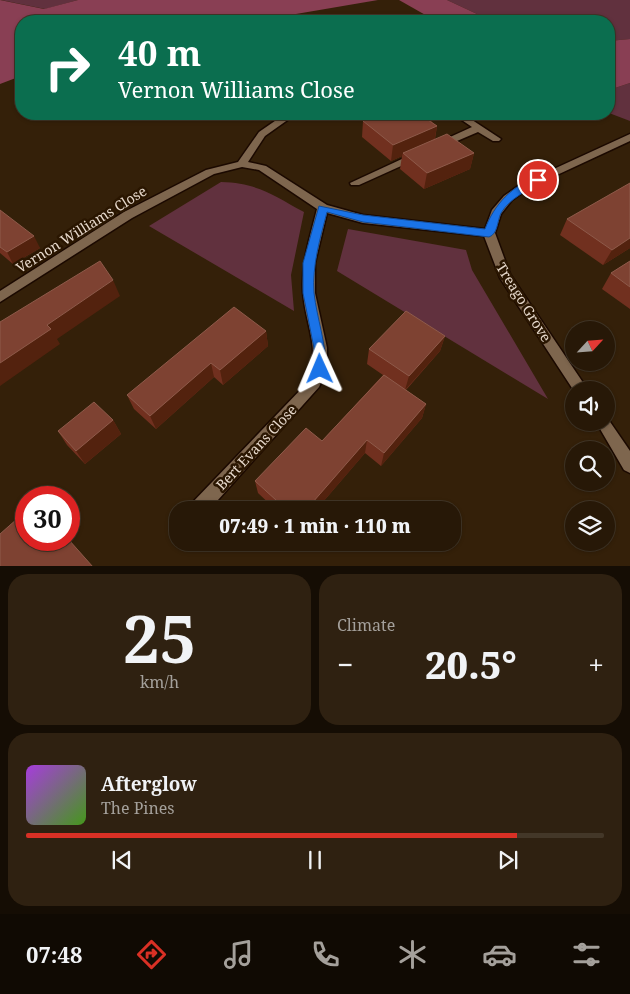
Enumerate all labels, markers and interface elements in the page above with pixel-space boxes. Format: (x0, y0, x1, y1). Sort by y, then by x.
text: 40 m (118, 29, 201, 76)
icon: right (35, 35, 100, 100)
text: Vernon Williams Close (118, 74, 355, 104)
pin (517, 159, 559, 201)
icon: arrive (524, 166, 552, 194)
street label: Vernon Williams Close (12, 181, 150, 277)
street label: Treago Grove (492, 259, 556, 345)
north arrow (565, 321, 615, 371)
map controls (565, 321, 615, 551)
position arrow (293, 342, 345, 394)
button: sound (565, 381, 615, 431)
street label: Bert Evans Close (211, 400, 301, 494)
button: search (565, 441, 615, 491)
speed limit sign: 30 (15, 486, 80, 551)
button: layers (565, 501, 615, 551)
text: 07:49 · 1 min · 110 m (219, 513, 411, 539)
text: 25 (123, 594, 196, 682)
text: Climate (337, 614, 395, 636)
text: 20.5° (425, 638, 517, 690)
text: − (337, 645, 353, 683)
text: + (588, 645, 604, 683)
text: km/h (140, 671, 179, 693)
text: Afterglow (101, 771, 197, 797)
text: The Pines (101, 797, 175, 819)
icon: previous (108, 846, 136, 874)
icon: pause (301, 846, 329, 874)
icon: next (494, 846, 522, 874)
icon: directions (134, 937, 169, 972)
icon: music (221, 937, 256, 972)
icon: phone (308, 937, 343, 972)
icon: climate (395, 937, 430, 972)
icon: car (482, 937, 517, 972)
icon: filters (569, 937, 604, 972)
text: 07:48 (26, 939, 82, 969)

